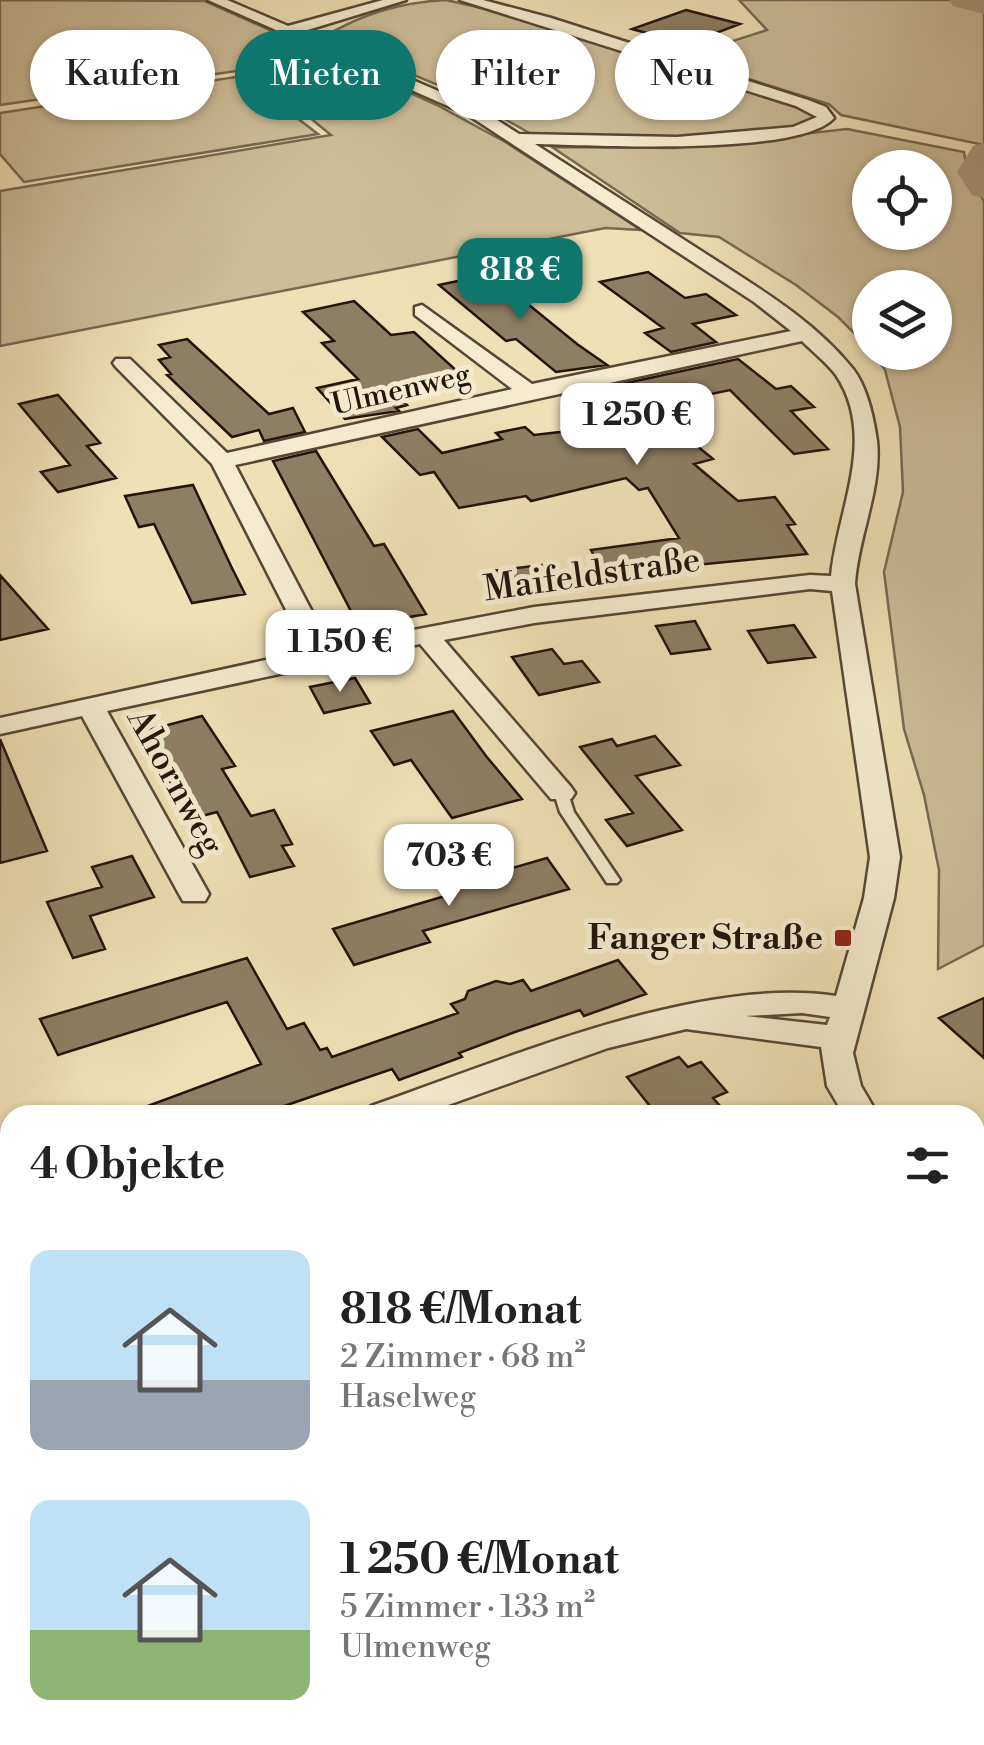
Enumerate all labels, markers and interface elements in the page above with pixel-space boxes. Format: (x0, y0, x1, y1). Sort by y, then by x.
chip: Kaufen (30, 30, 215, 120)
chip: Mieten (235, 30, 416, 120)
chip: Filter (436, 30, 595, 120)
chip: Neu (615, 30, 749, 120)
map controls (852, 150, 952, 370)
button: locate (852, 150, 952, 250)
pin: 818 € (450, 238, 590, 323)
text: 818 € (479, 250, 561, 290)
button: layers (852, 270, 952, 370)
street label: Ulmenweg (328, 355, 475, 424)
pin: 1 250 € (545, 383, 729, 468)
text: 1 250 € (582, 395, 692, 435)
street label: Maifeldstraße (481, 539, 703, 611)
pin: 1 150 € (248, 610, 432, 695)
text: 1 150 € (288, 622, 392, 662)
street label: Ahornweg (117, 700, 233, 863)
pin: 703 € (379, 824, 519, 909)
text: 703 € (406, 836, 492, 876)
place label: Fanger Straße (588, 917, 823, 960)
marker: Fanger Straße (832, 927, 854, 949)
icon: filters (900, 1138, 955, 1193)
text: 4 Objekte (30, 1139, 225, 1192)
text: 818 €/Monat (340, 1284, 581, 1337)
icon: home (110, 1290, 230, 1410)
text: 2 Zimmer · 68 m² (340, 1337, 586, 1377)
text: Haselweg (340, 1377, 476, 1417)
text: 1 250 €/Monat (340, 1534, 619, 1587)
icon: home (110, 1540, 230, 1660)
text: 5 Zimmer · 133 m² (340, 1587, 595, 1627)
text: Ulmenweg (340, 1627, 491, 1667)

